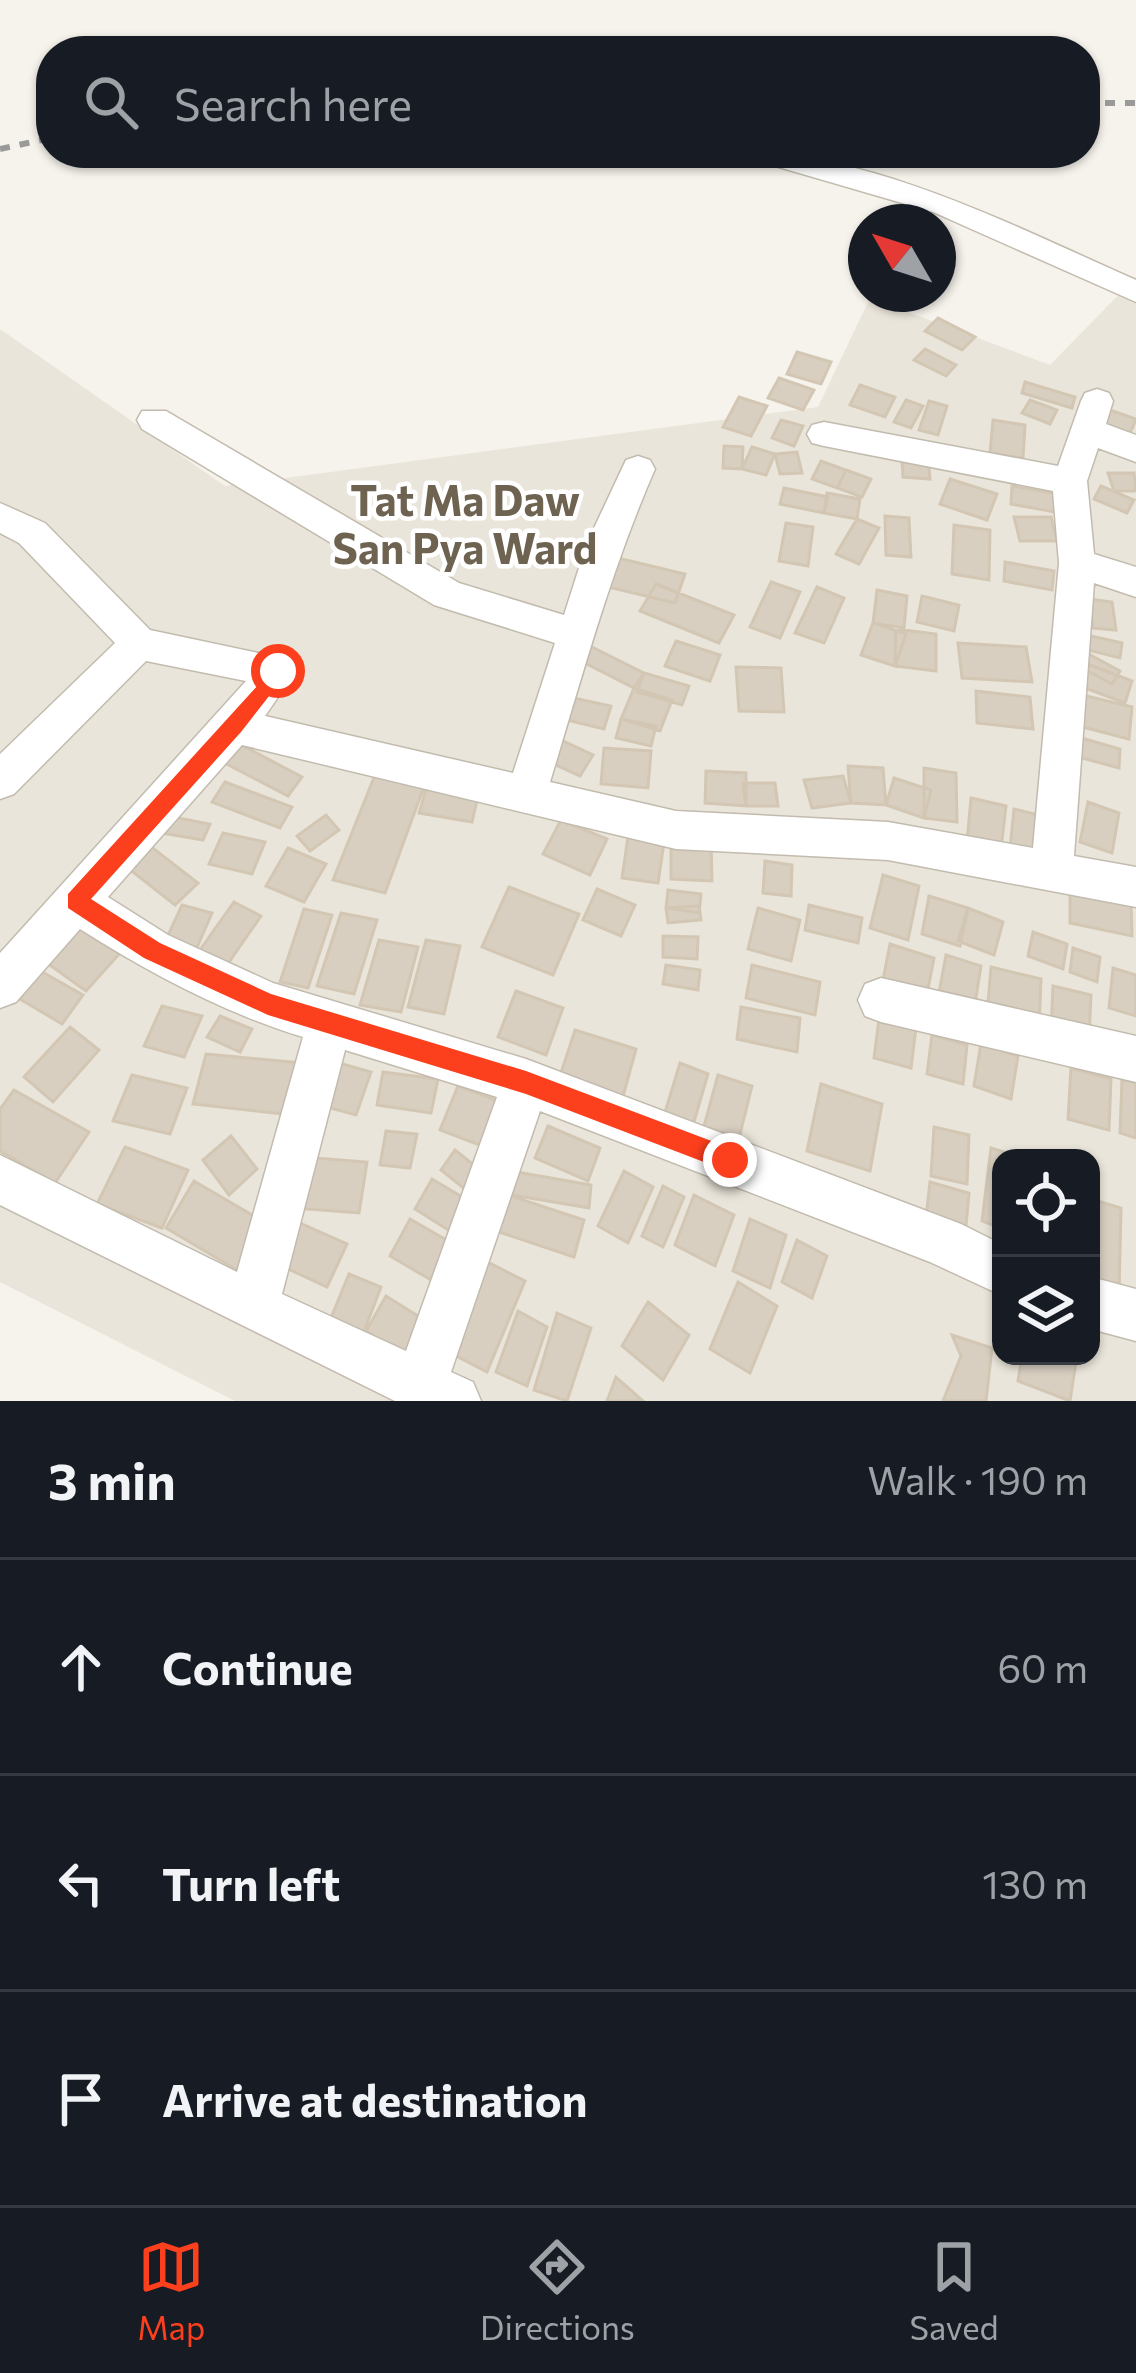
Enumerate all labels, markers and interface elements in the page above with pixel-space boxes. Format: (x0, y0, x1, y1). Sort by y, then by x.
search box (36, 36, 1100, 168)
icon: search (78, 69, 144, 135)
text: Search here (174, 75, 412, 130)
north arrow (848, 204, 956, 312)
district label: Tat Ma Daw San Pya Ward (333, 473, 597, 573)
route start (251, 644, 305, 698)
route end (703, 1133, 757, 1187)
map controls (992, 1149, 1100, 1365)
button: locate (992, 1149, 1100, 1257)
button: layers (992, 1257, 1100, 1365)
text: 3 min (48, 1448, 176, 1511)
text: Walk · 190 m (867, 1455, 1088, 1503)
icon: ahead (48, 1634, 114, 1700)
text: Continue (162, 1639, 353, 1694)
text: 60 m (997, 1643, 1088, 1691)
icon: left (48, 1850, 114, 1916)
text: Turn left (162, 1855, 340, 1910)
text: 130 m (982, 1859, 1088, 1907)
icon: arrive (48, 2066, 114, 2132)
text: Arrive at destination (162, 2071, 588, 2126)
tab: Map (137, 2234, 205, 2347)
tab: Directions (480, 2234, 635, 2347)
tab: Saved (910, 2234, 999, 2347)

